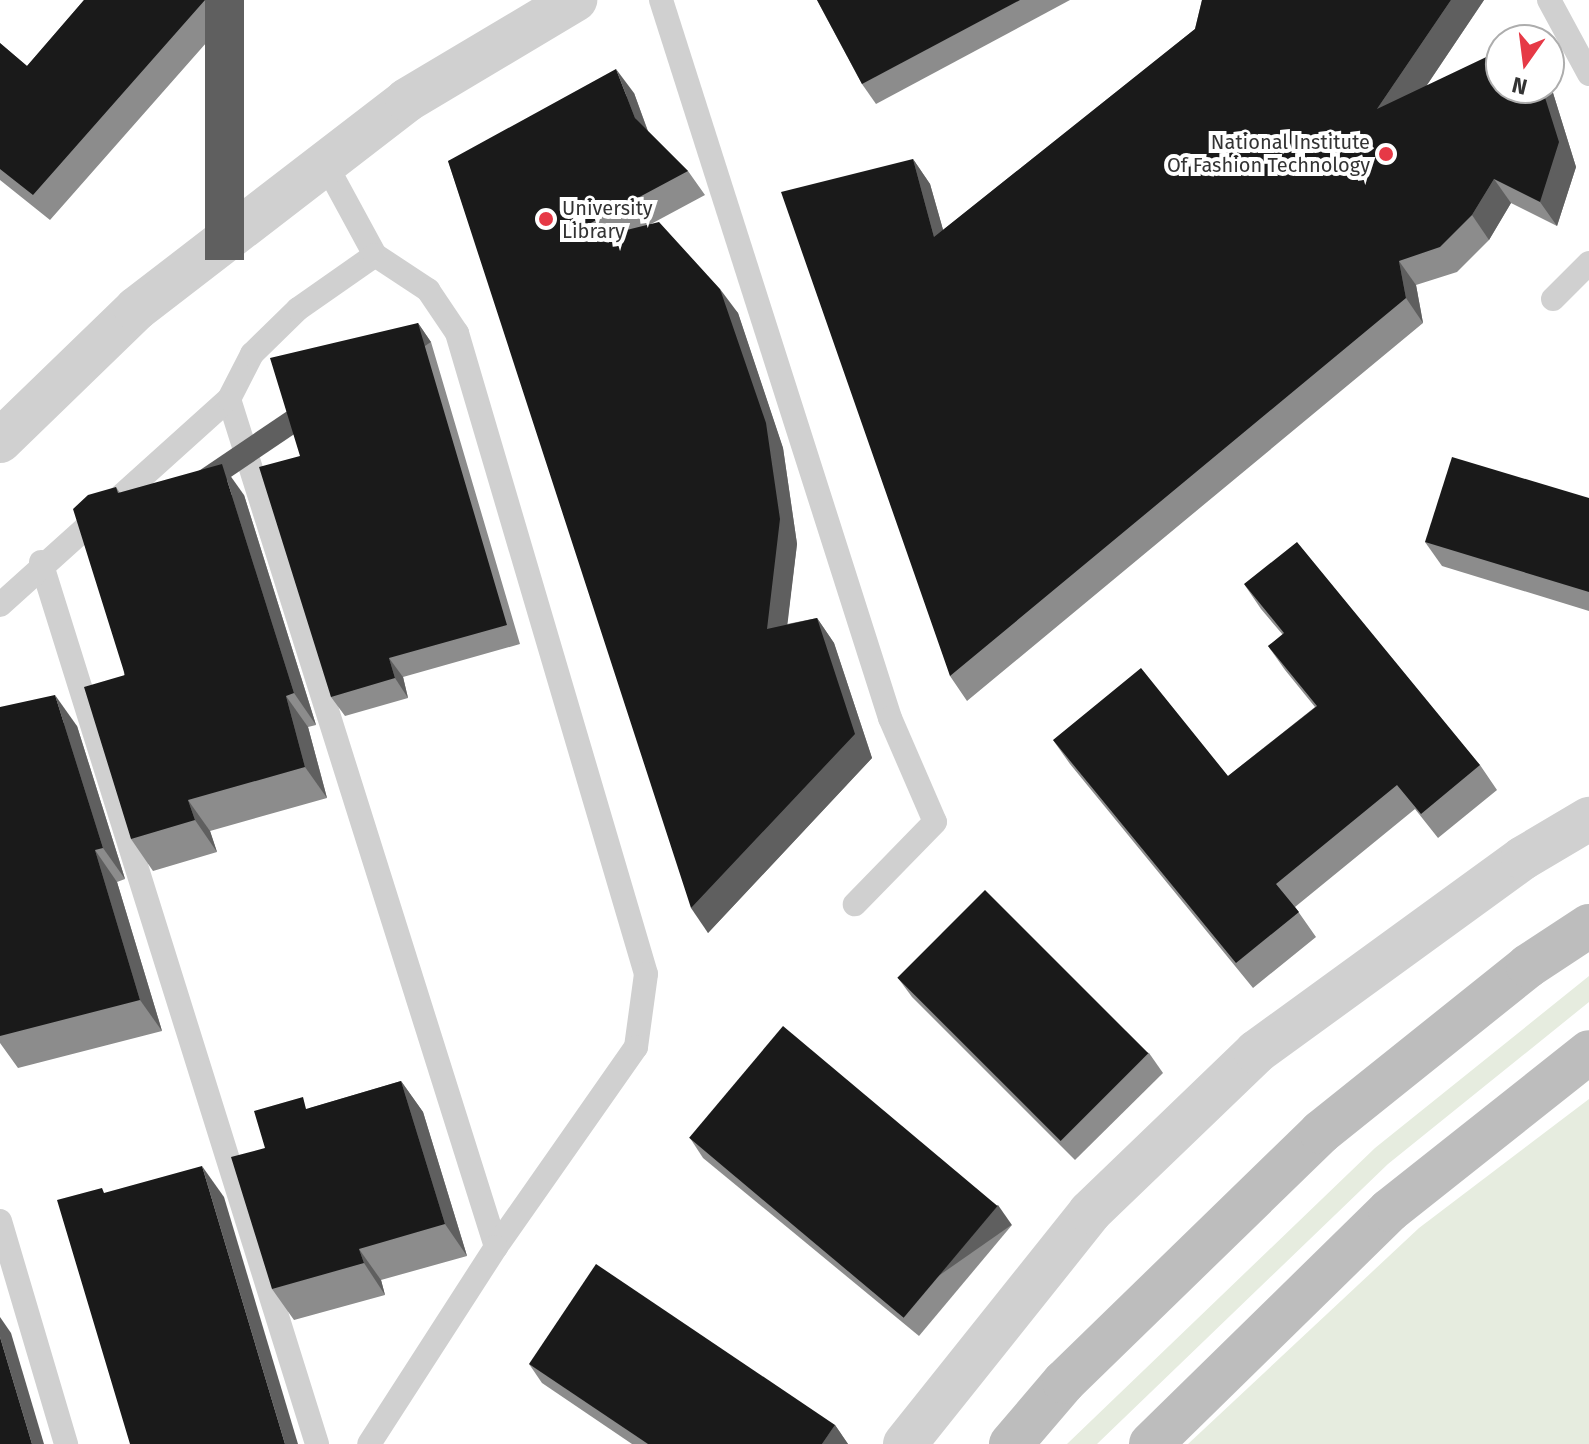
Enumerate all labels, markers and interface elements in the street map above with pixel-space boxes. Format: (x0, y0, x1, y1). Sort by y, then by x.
north arrow (1485, 24, 1565, 104)
text: N (1509, 71, 1530, 101)
place label: National Institute Of Fashion Technology (1167, 130, 1370, 177)
marker: National Institute Of Fashion Technology (1377, 145, 1395, 163)
place label: University Library (562, 196, 653, 243)
marker: University Library (537, 210, 555, 228)

